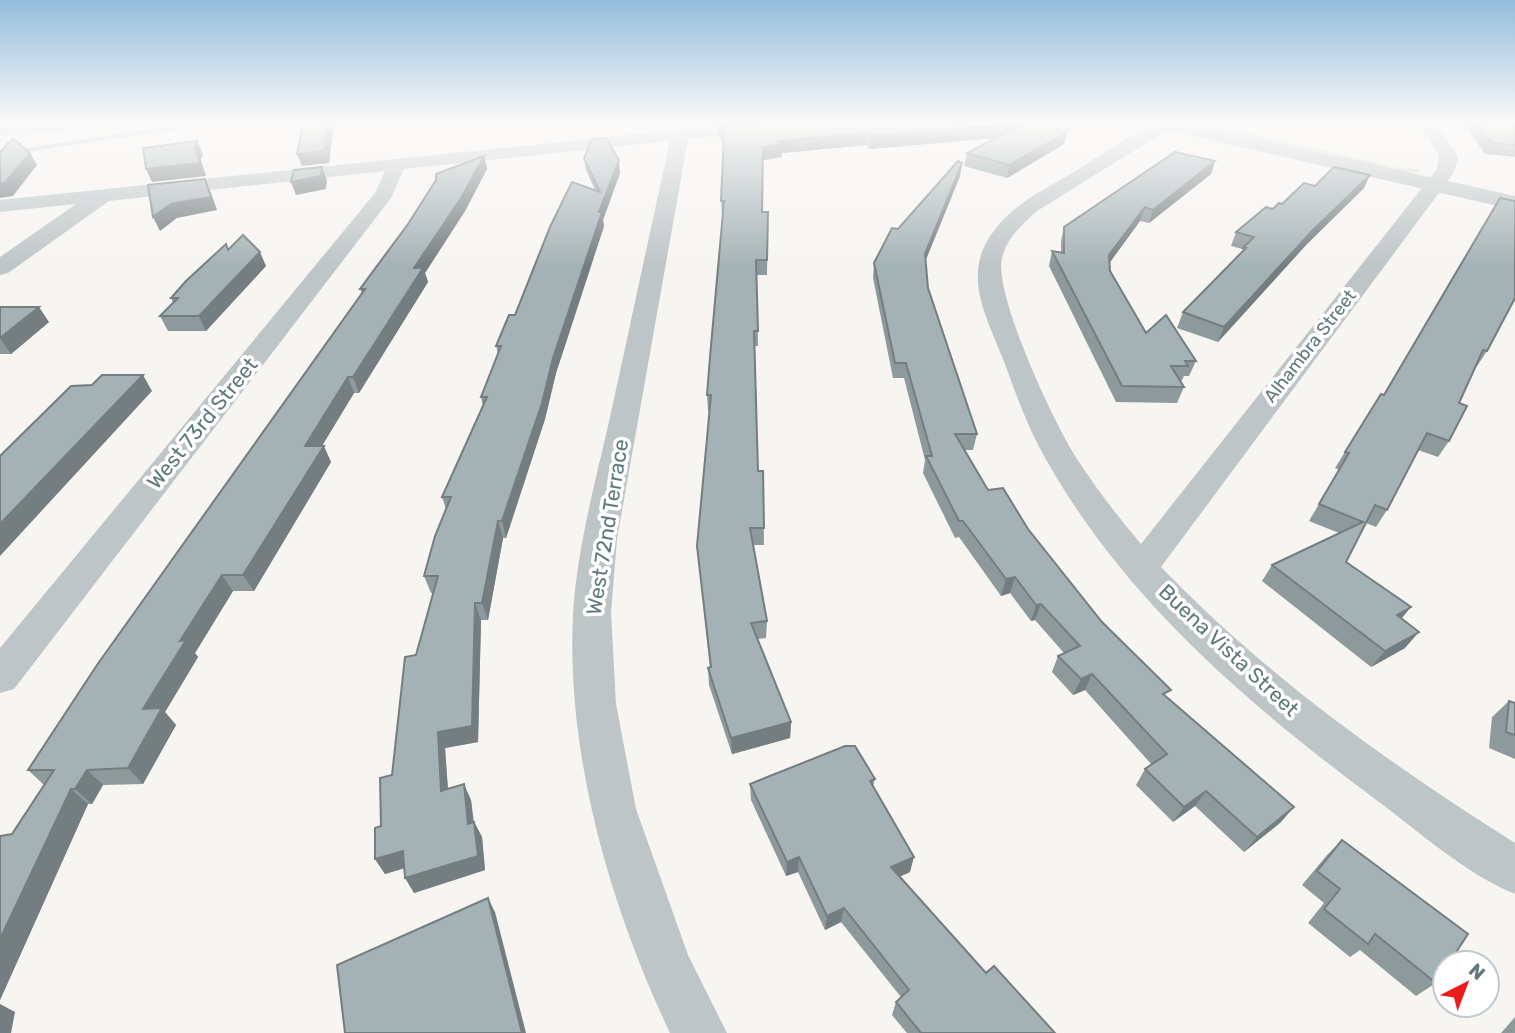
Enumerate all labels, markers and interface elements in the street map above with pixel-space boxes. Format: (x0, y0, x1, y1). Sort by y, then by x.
street label: Alhambra Street (1259, 285, 1361, 407)
street label: West 73rd Street (141, 352, 263, 494)
street label: West 72nd Terrace (581, 437, 633, 617)
street label: Buena Vista Street (1154, 579, 1304, 721)
north arrow (1431, 949, 1501, 1019)
text: N (1464, 959, 1490, 985)

